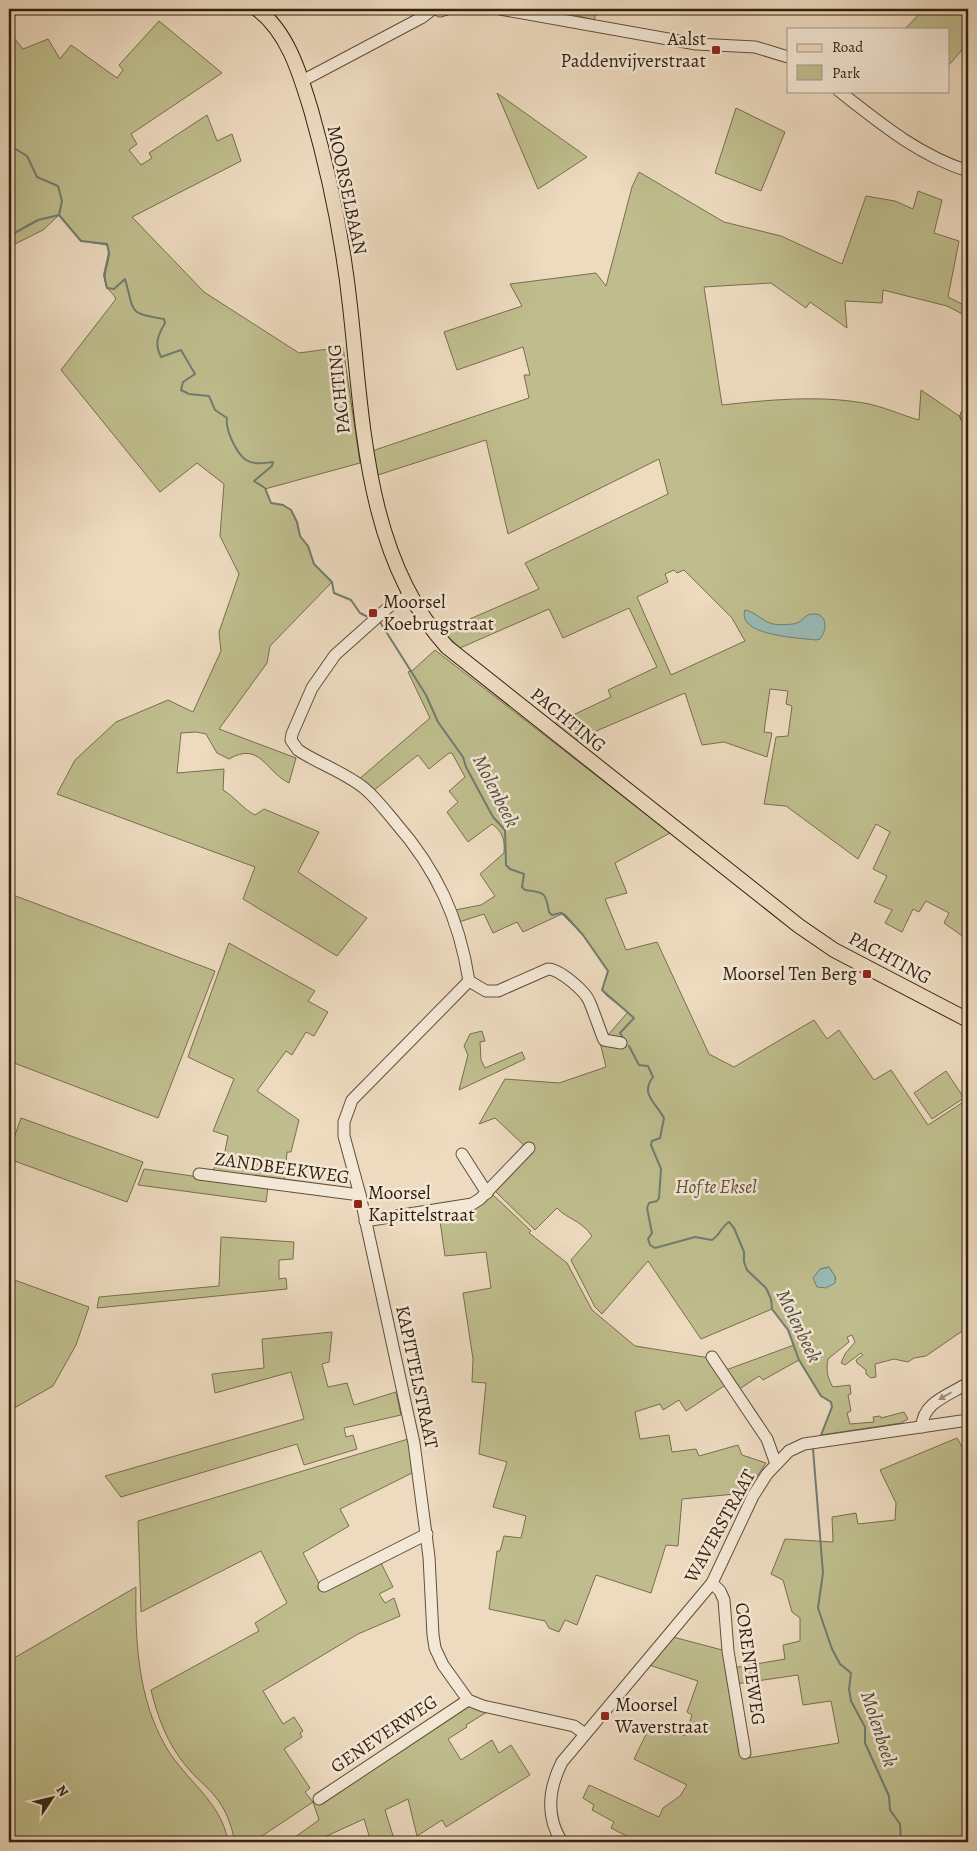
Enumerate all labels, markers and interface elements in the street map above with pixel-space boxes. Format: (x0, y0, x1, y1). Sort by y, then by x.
place label: Aalst Paddenvijverstraat (561, 26, 706, 74)
legend (787, 28, 950, 92)
text: Road (832, 37, 864, 57)
marker: Aalst Paddenvijverstraat (710, 44, 722, 56)
text: Park (832, 63, 861, 83)
street label: MOORSELBAAN (321, 123, 373, 257)
street label: PACHTING (321, 343, 357, 435)
place label: Moorsel Koebrugstraat (383, 589, 494, 637)
marker: Moorsel Koebrugstraat (367, 607, 379, 619)
street label: PACHTING (525, 681, 611, 759)
water label: Molenbeek (466, 750, 526, 832)
street label: PACHTING (844, 925, 936, 991)
place label: Moorsel Ten Berg (722, 961, 857, 987)
marker: Moorsel Ten Berg (861, 968, 873, 980)
street label: ZANDBEEKWEG (213, 1146, 351, 1190)
park label: Hof te Eksel (675, 1174, 757, 1200)
place label: Moorsel Kapittelstraat (368, 1180, 475, 1228)
marker: Moorsel Kapittelstraat (352, 1198, 364, 1210)
water label: Molenbeek (770, 1285, 828, 1367)
street label: KAPITTELSTRAAT (389, 1303, 445, 1452)
one-way arrow (939, 1392, 952, 1401)
street label: WAVERSTRAAT (678, 1464, 762, 1588)
street label: CORENTEWEG (729, 1601, 771, 1727)
water label: Molenbeek (854, 1688, 904, 1771)
street label: GENEVERWEG (325, 1689, 443, 1779)
place label: Moorsel Waverstraat (614, 1692, 709, 1740)
marker: Moorsel Waverstraat (599, 1710, 611, 1722)
north arrow (28, 1774, 78, 1824)
text: N (52, 1781, 73, 1800)

